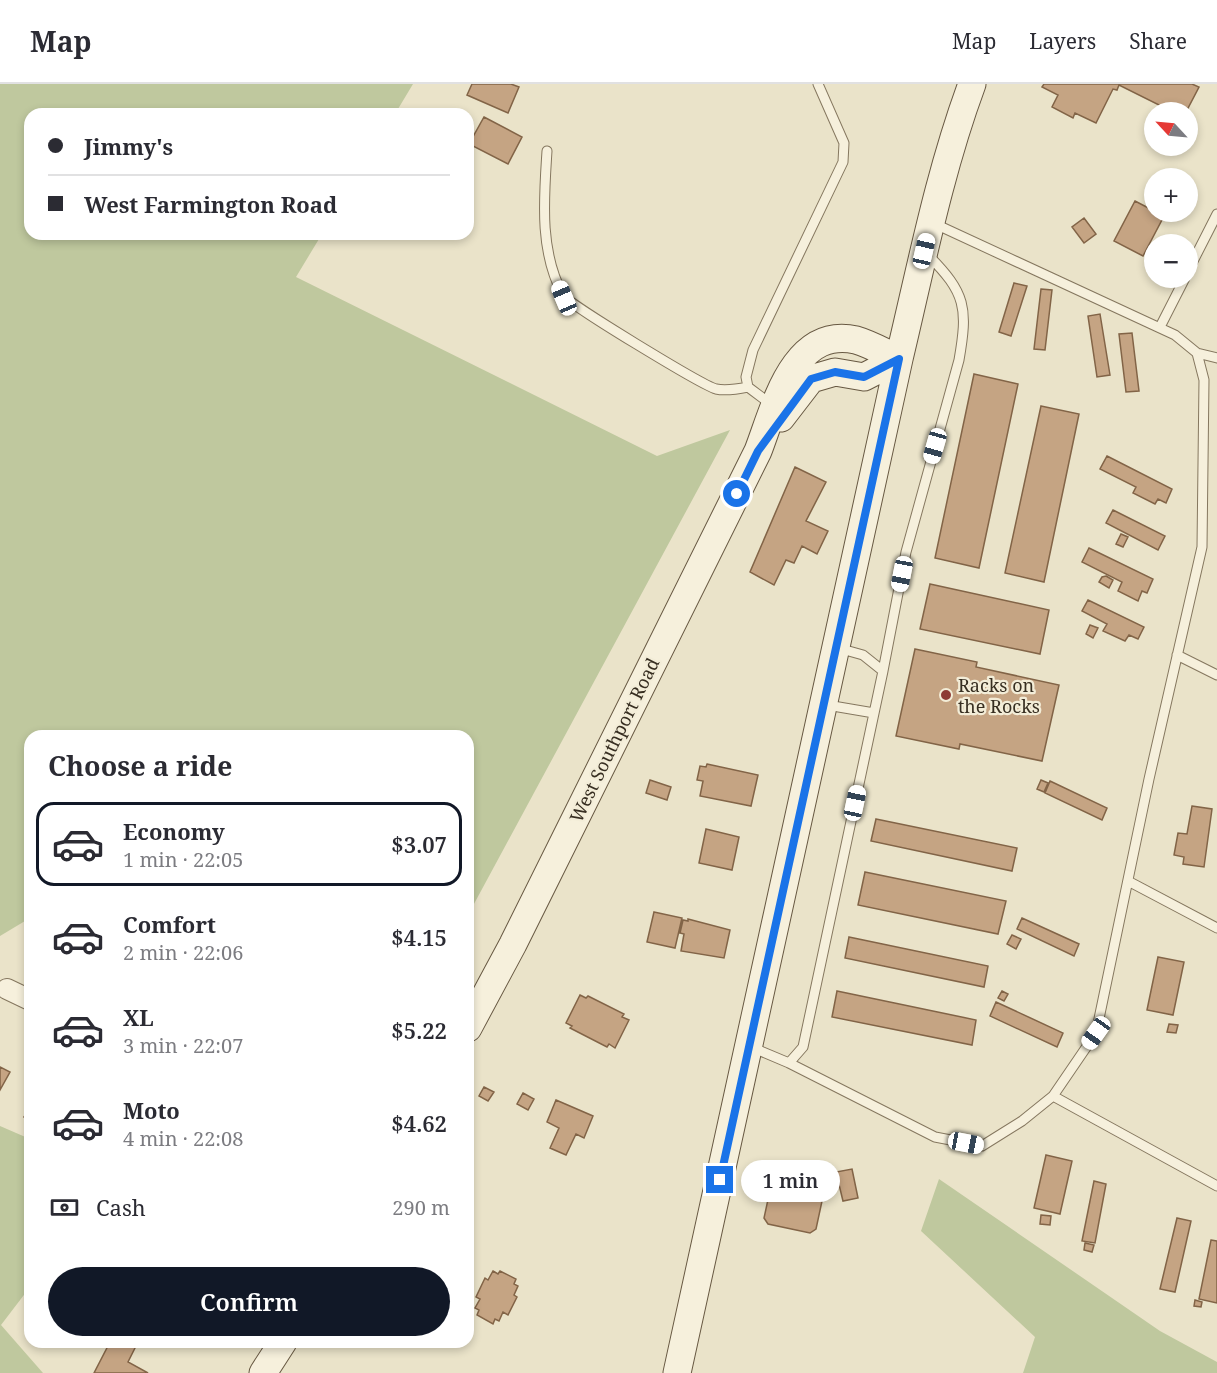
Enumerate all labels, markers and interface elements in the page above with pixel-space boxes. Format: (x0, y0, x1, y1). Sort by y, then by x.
text: Map (30, 22, 92, 60)
text: Map (952, 27, 996, 55)
text: Layers (1029, 27, 1096, 55)
text: Share (1129, 27, 1187, 55)
north arrow (1144, 102, 1198, 156)
map controls (1144, 102, 1198, 288)
text: Jimmy's (84, 131, 173, 161)
button: + (1144, 168, 1198, 222)
text: West Farmington Road (84, 189, 337, 219)
car (911, 231, 937, 271)
button: − (1144, 234, 1198, 288)
car (549, 278, 579, 318)
car (921, 426, 949, 466)
route start (723, 480, 750, 507)
car (890, 555, 914, 593)
street label: West Southport Road (564, 654, 664, 826)
place label: Racks on the Rocks (958, 673, 1040, 718)
marker: Racks on the Rocks (939, 688, 953, 702)
text: Choose a ride (48, 747, 233, 784)
car (842, 784, 868, 822)
text: Economy (123, 816, 225, 846)
icon: car (51, 817, 105, 871)
text: $3.07 (391, 829, 447, 859)
text: 1 min · 22:05 (123, 846, 243, 873)
text: Comfort (123, 909, 216, 939)
icon: car (51, 910, 105, 964)
text: $4.15 (391, 922, 447, 952)
text: 2 min · 22:06 (123, 939, 243, 966)
text: XL (123, 1002, 154, 1032)
icon: car (51, 1003, 105, 1057)
car (1078, 1013, 1114, 1053)
text: $5.22 (391, 1015, 447, 1045)
text: 3 min · 22:07 (123, 1032, 243, 1059)
text: Moto (123, 1095, 180, 1125)
icon: car (51, 1096, 105, 1150)
text: $4.62 (391, 1108, 447, 1138)
text: 4 min · 22:08 (123, 1125, 243, 1152)
car (947, 1131, 985, 1155)
callout: 1 min (741, 1159, 840, 1201)
route end (706, 1166, 733, 1193)
text: 1 min (763, 1167, 818, 1194)
icon: cash (48, 1191, 81, 1224)
text: Cash (96, 1192, 146, 1222)
text: 290 m (392, 1194, 450, 1221)
button: Confirm (48, 1267, 450, 1336)

